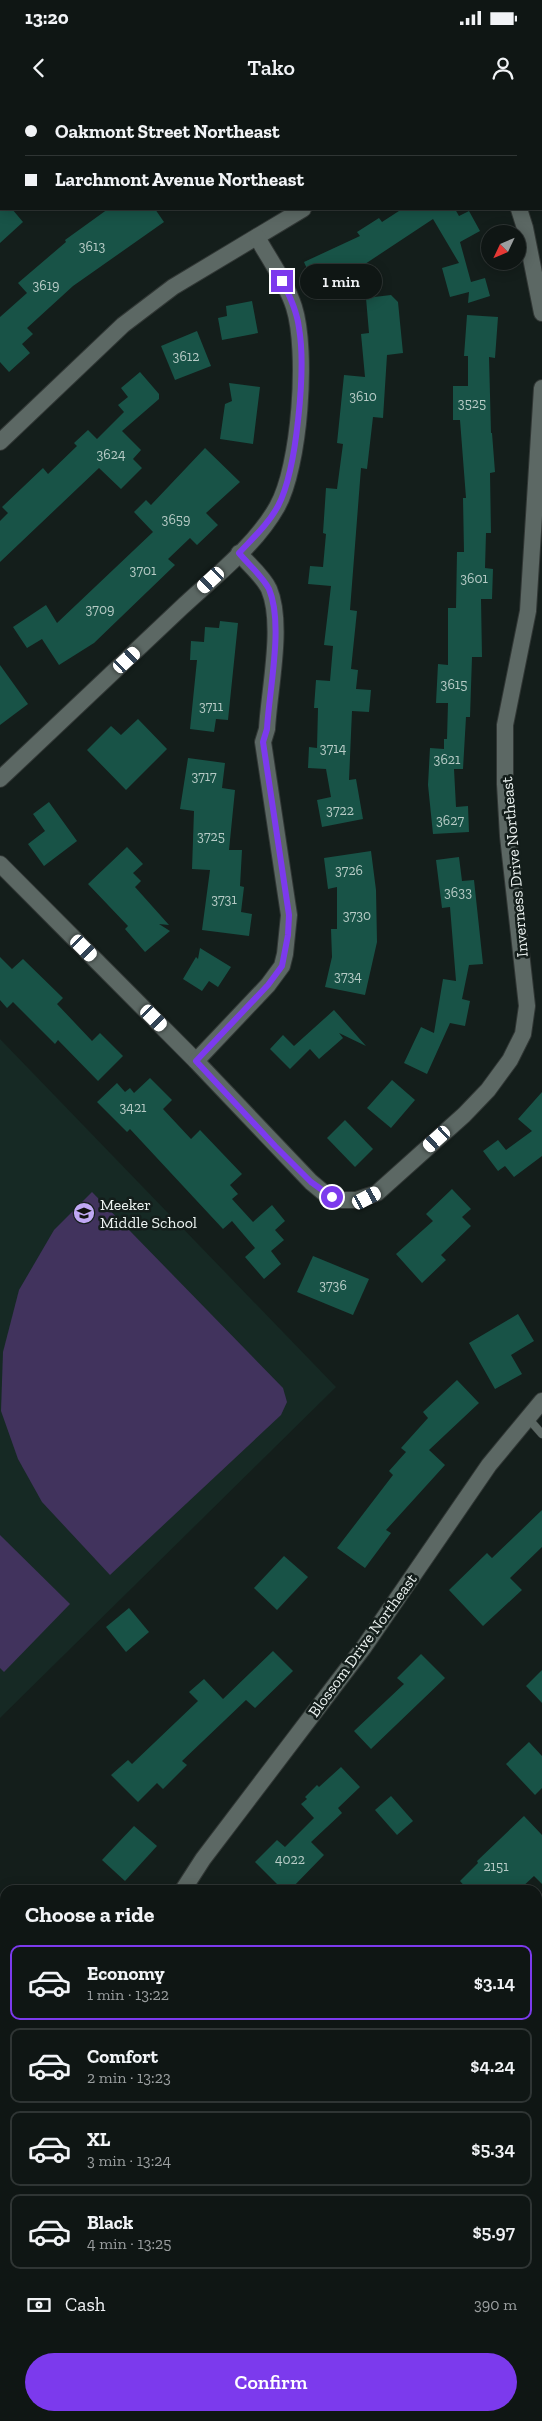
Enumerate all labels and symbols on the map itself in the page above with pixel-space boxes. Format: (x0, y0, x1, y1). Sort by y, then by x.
north arrow (481, 225, 526, 270)
house number: 3613 (79, 238, 105, 255)
callout: 1 min (300, 264, 382, 298)
route end (271, 270, 293, 292)
house number: 3619 (32, 277, 60, 294)
house number: 3612 (173, 348, 199, 365)
house number: 3610 (349, 388, 377, 405)
house number: 3525 (458, 395, 486, 412)
house number: 3624 (96, 446, 126, 463)
house number: 3659 (162, 511, 190, 528)
house number: 3701 (130, 562, 157, 579)
car (194, 564, 227, 596)
house number: 3601 (460, 570, 488, 587)
house number: 3709 (86, 601, 114, 618)
car (110, 644, 143, 676)
house number: 3615 (441, 676, 467, 693)
house number: 3711 (199, 698, 224, 715)
house number: 3714 (320, 740, 347, 757)
house number: 3621 (434, 751, 461, 768)
house number: 3717 (191, 768, 217, 785)
street label: Inverness Drive Northeast (497, 776, 532, 958)
house number: 3722 (326, 802, 354, 819)
house number: 3627 (436, 812, 464, 829)
house number: 3725 (197, 828, 225, 845)
house number: 3726 (335, 862, 363, 879)
house number: 3633 (444, 884, 472, 901)
house number: 3731 (211, 891, 237, 908)
house number: 3730 (343, 907, 371, 924)
car (68, 932, 99, 964)
house number: 3734 (334, 968, 362, 985)
car (138, 1002, 169, 1034)
house number: 3421 (120, 1099, 147, 1116)
car (420, 1123, 453, 1155)
car (350, 1184, 383, 1212)
route start (321, 1186, 343, 1208)
place label: Meeker Middle School (100, 1195, 197, 1232)
school or university icon: Meeker Middle School (72, 1201, 96, 1225)
house number: 3736 (319, 1277, 347, 1294)
street label: Blossom Drive Northeast (304, 1570, 421, 1721)
house number: 4022 (275, 1851, 305, 1868)
house number: 2151 (483, 1858, 509, 1875)

